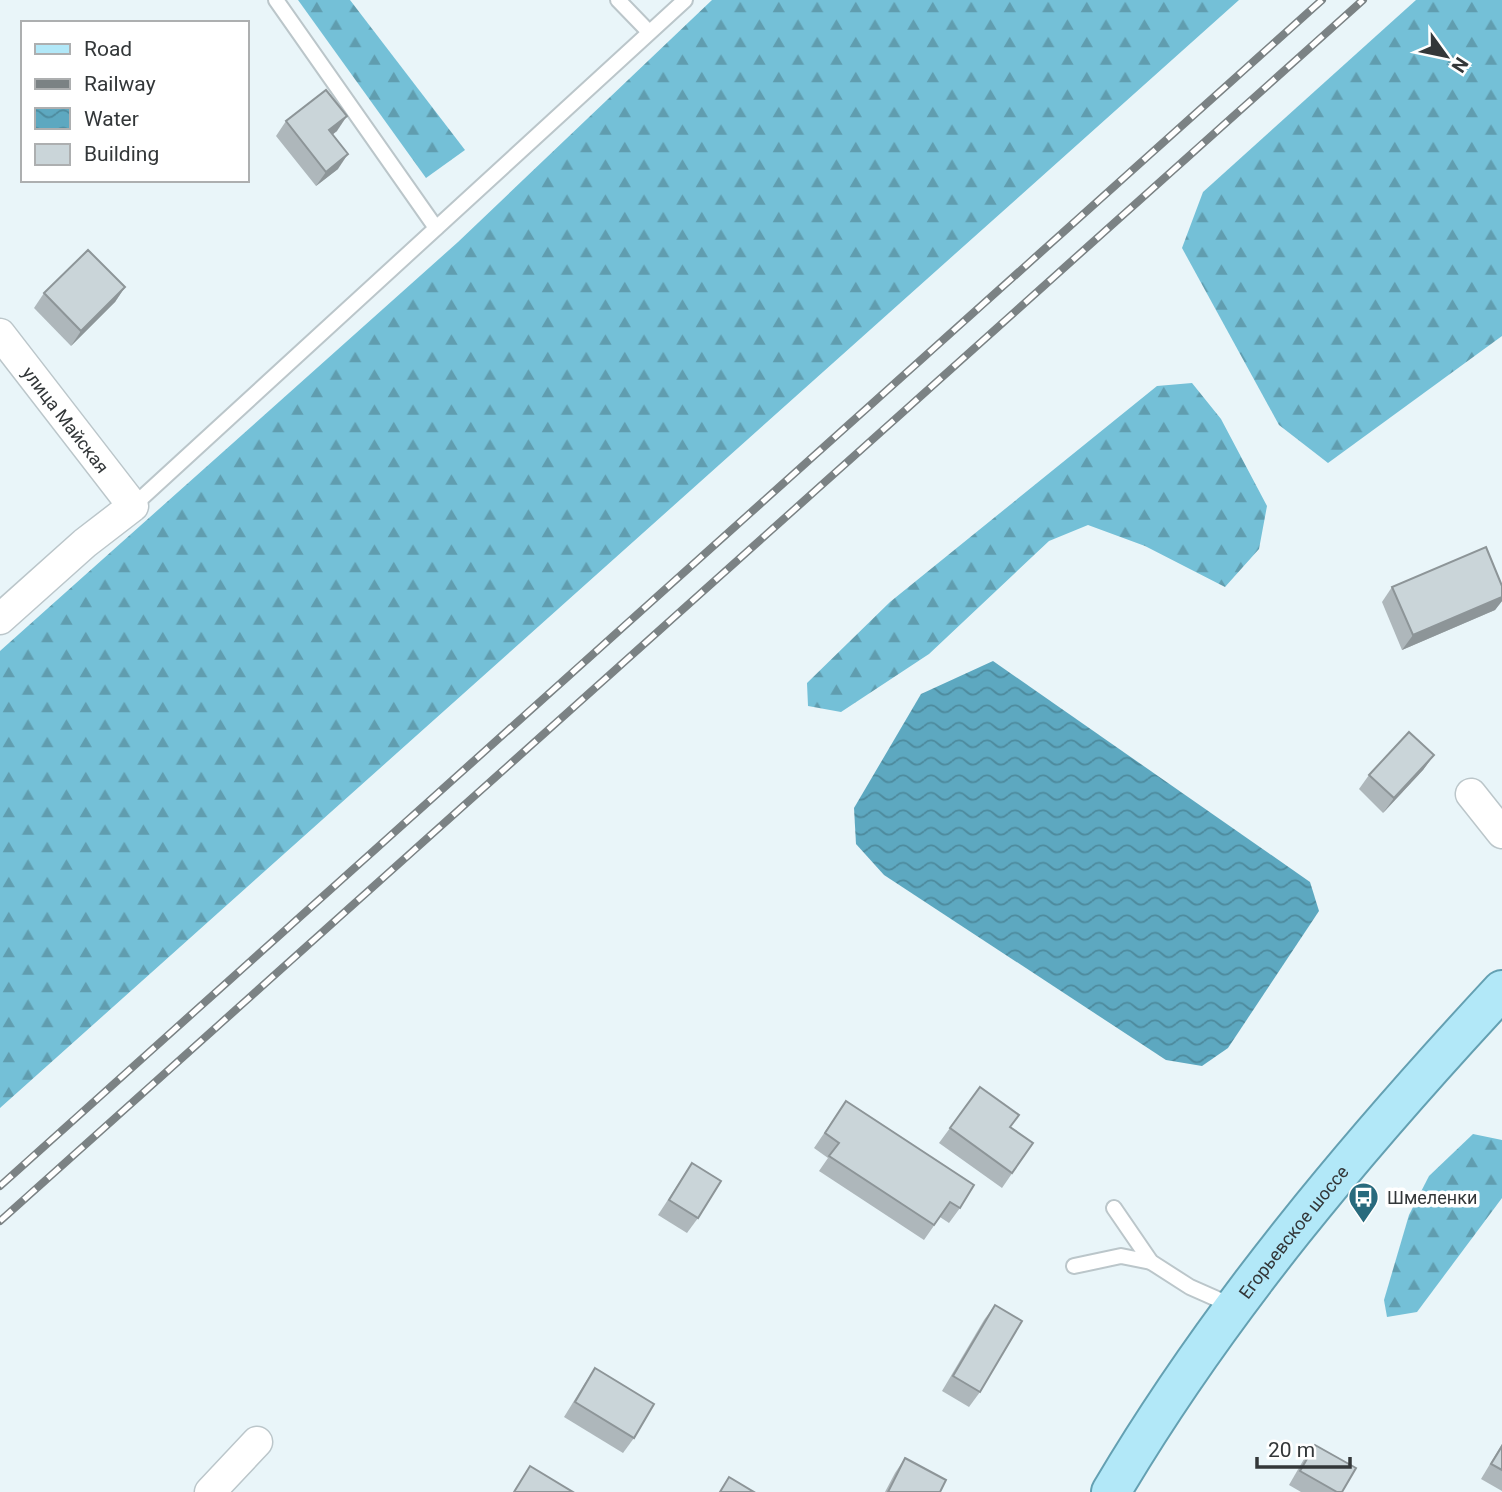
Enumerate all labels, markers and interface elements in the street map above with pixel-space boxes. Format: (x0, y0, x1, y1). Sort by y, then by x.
legend (21, 21, 248, 182)
north arrow (1411, 21, 1481, 91)
text: Road (84, 37, 132, 61)
text: N (1447, 53, 1473, 77)
text: Railway (84, 72, 156, 96)
text: Water (84, 107, 139, 131)
text: Building (84, 142, 159, 166)
street label: улица Майская (18, 362, 114, 477)
street label: Егорьевское шоссе (1234, 1161, 1352, 1302)
bus stop icon: Шмеленки (1347, 1180, 1381, 1224)
place label: Шмеленки (1387, 1187, 1477, 1208)
scale bar (1257, 1426, 1350, 1470)
text: 20 m (1268, 1438, 1315, 1462)

